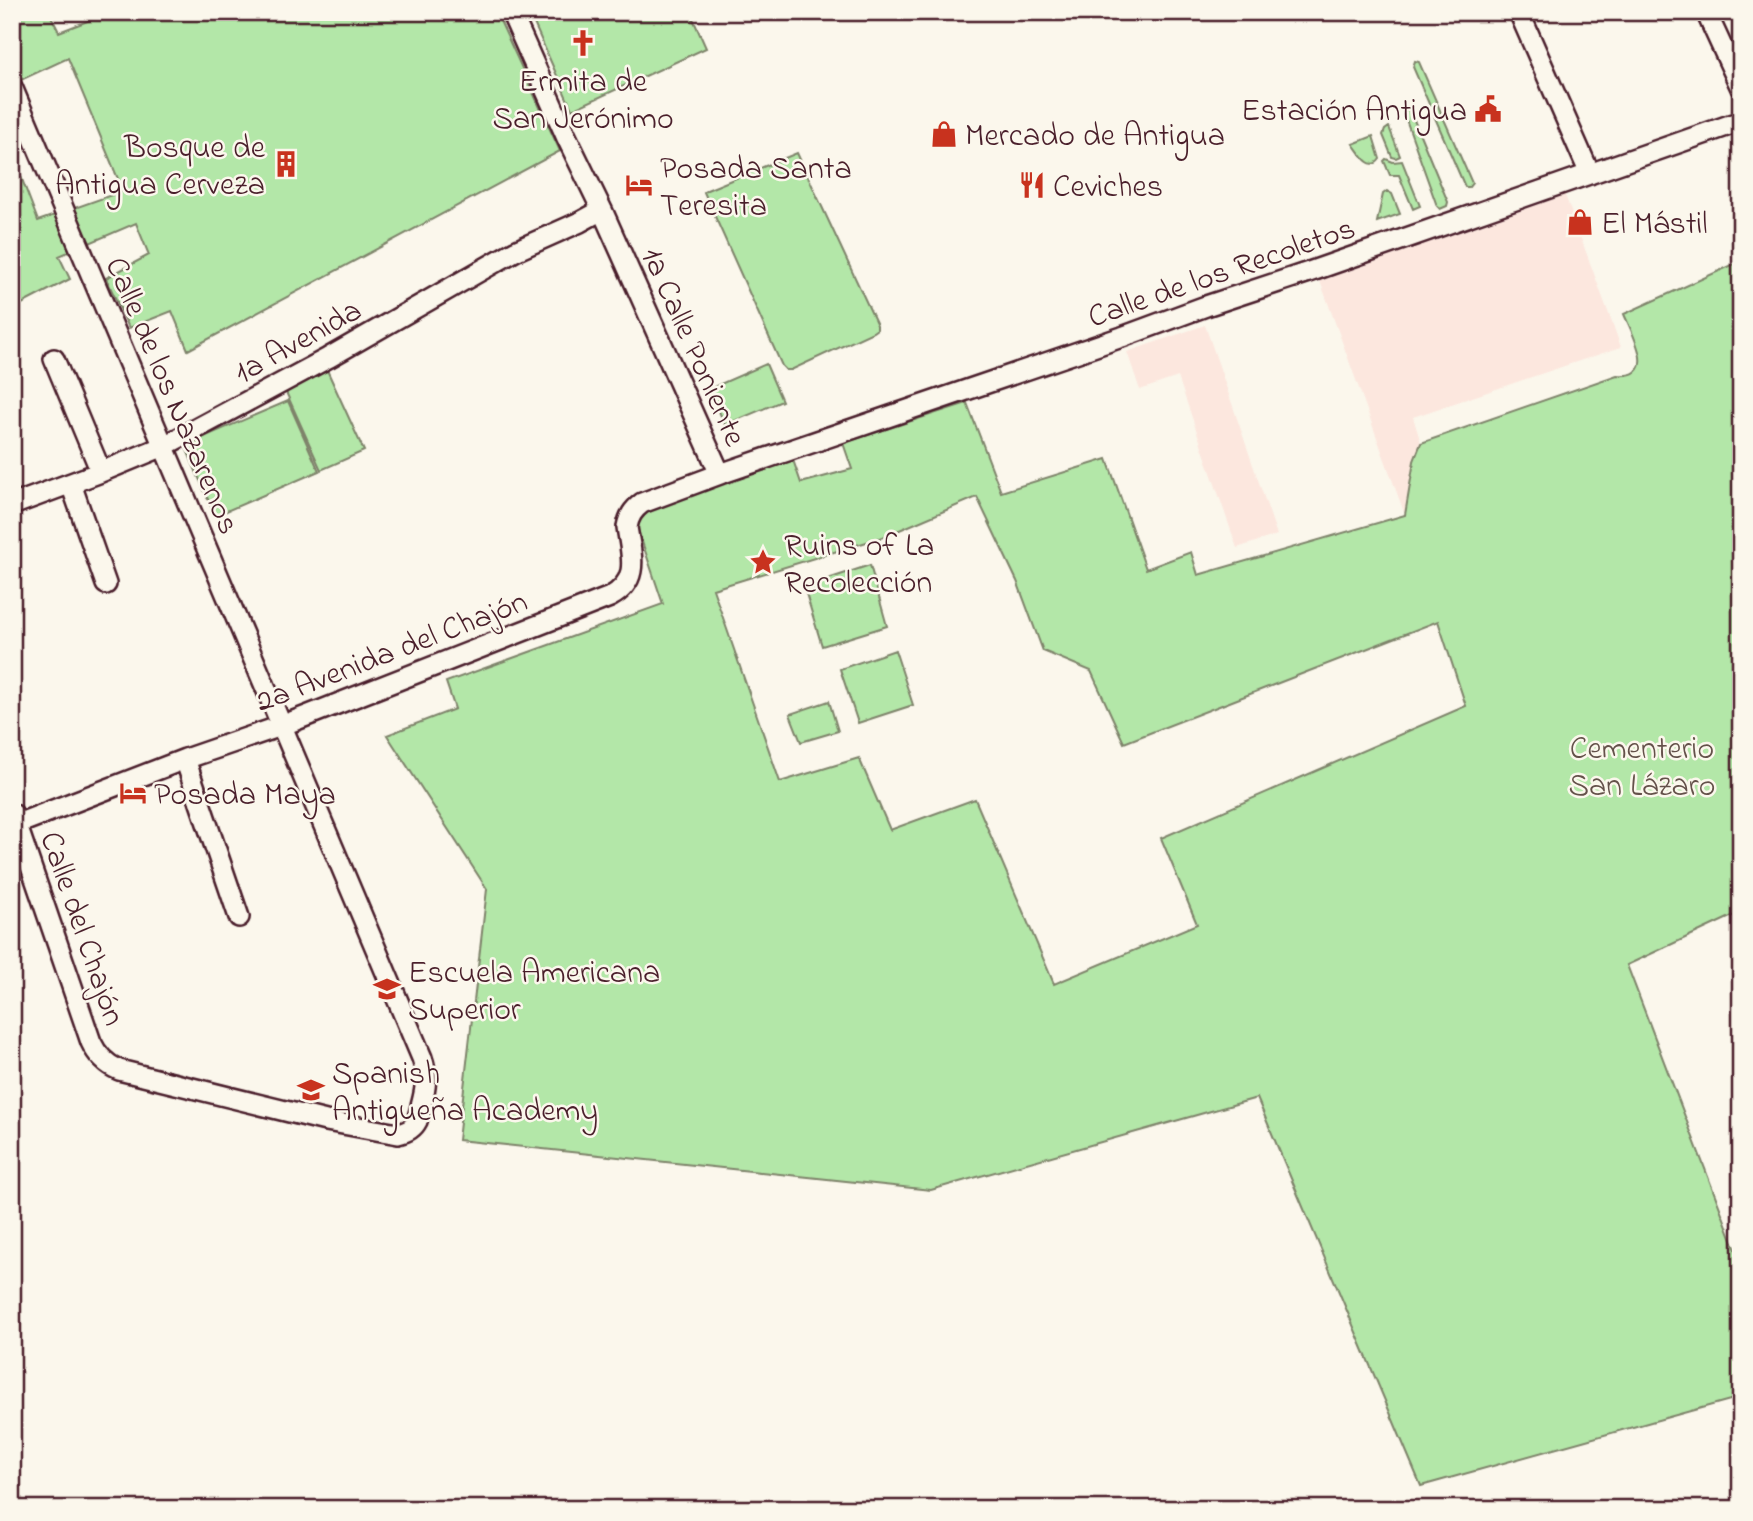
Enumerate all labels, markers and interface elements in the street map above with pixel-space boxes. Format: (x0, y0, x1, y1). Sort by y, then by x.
church icon: Ermita de San Jerónimo (568, 28, 598, 58)
place label: Ermita de San Jerónimo (492, 60, 674, 144)
place label: Estación Antigua (1241, 89, 1467, 136)
public building icon: Estación Antigua (1473, 94, 1503, 124)
place label: Mercado de Antigua (965, 114, 1225, 161)
shop icon: Mercado de Antigua (929, 119, 959, 149)
place label: Bosque de Antigua Cerveza (55, 126, 266, 210)
place label: Posada Santa Teresita (660, 147, 852, 231)
building icon: Bosque de Antigua Cerveza (271, 149, 301, 179)
place label: Ceviches (1053, 165, 1163, 212)
hotel icon: Posada Santa Teresita (624, 170, 654, 200)
restaurant icon: Ceviches (1017, 170, 1047, 200)
place label: El Mástil (1601, 202, 1708, 249)
street label: Calle de los Recoletos (1082, 207, 1362, 342)
shop icon: El Mástil (1565, 207, 1595, 237)
street label: 1a Calle Poniente (627, 240, 757, 455)
street label: Calle de los Nazarenos (91, 250, 250, 542)
street label: 1a Avenida (226, 289, 371, 397)
place label: Ruins of La Recolección (784, 524, 934, 608)
place icon: Ruins of La Recolección (748, 547, 778, 577)
street label: 2a Avenida del Chajón (249, 580, 535, 727)
park label: Cementerio San Lázaro (1569, 727, 1715, 811)
place label: Posada Maya (154, 773, 336, 820)
hotel icon: Posada Maya (118, 778, 148, 808)
street label: Calle del Chajón (26, 826, 136, 1033)
place label: Escuela Americana Superior (408, 951, 660, 1035)
school or university icon: Escuela Americana Superior (372, 974, 402, 1004)
place label: Spanish Antigueña Academy (332, 1052, 598, 1136)
school or university icon: Spanish Antigueña Academy (296, 1075, 326, 1105)

